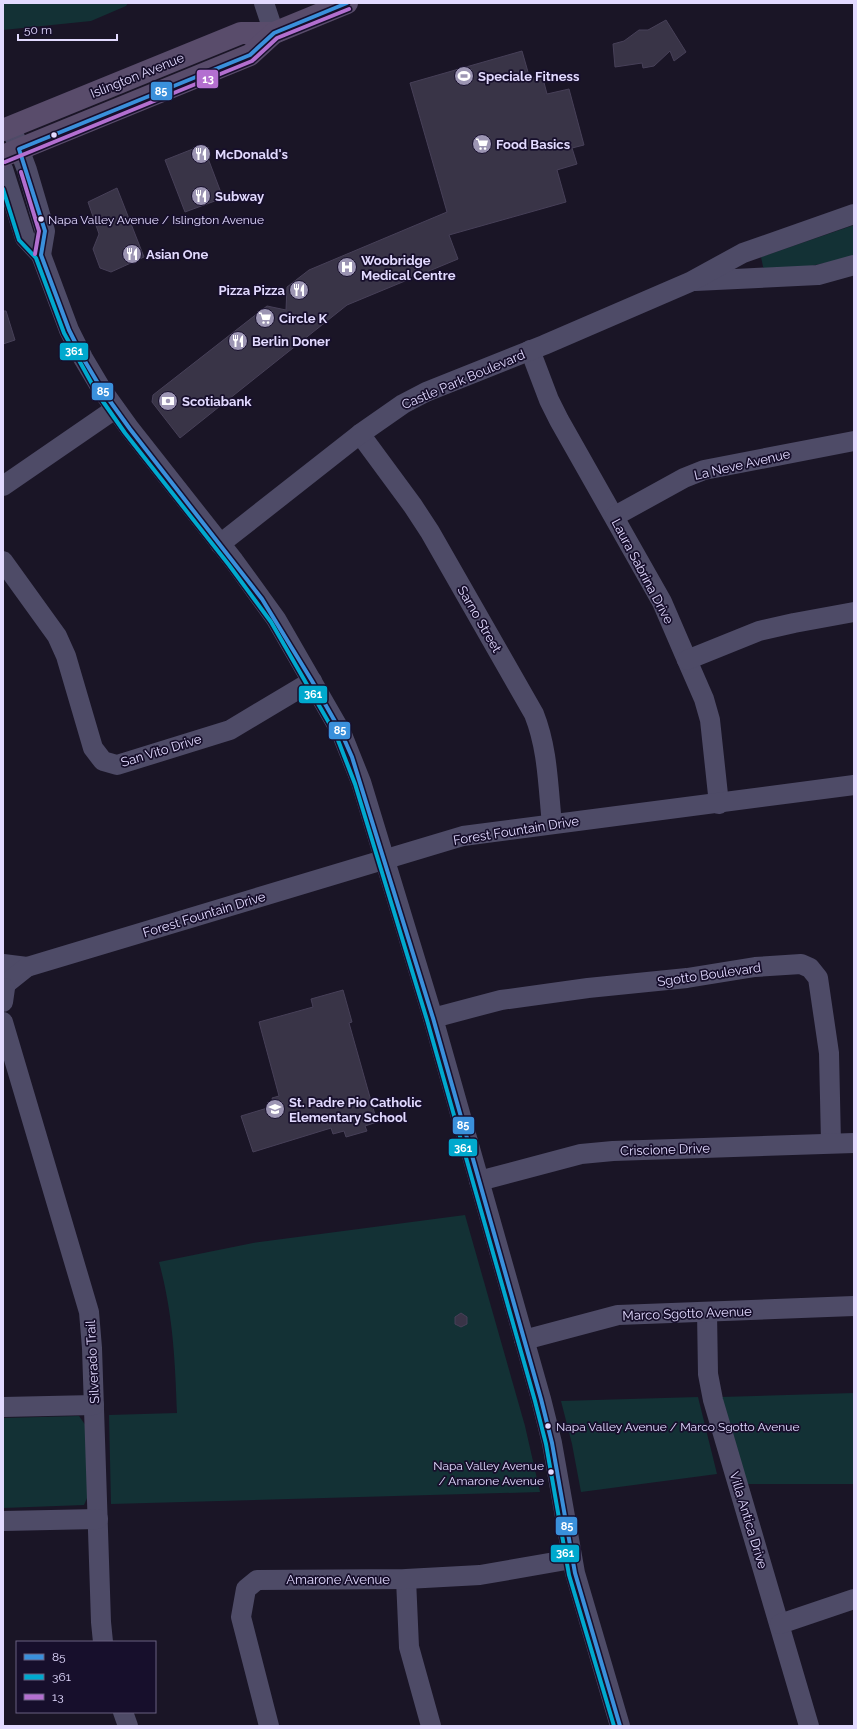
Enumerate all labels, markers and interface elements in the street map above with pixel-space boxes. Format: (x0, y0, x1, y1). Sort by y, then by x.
scale bar (18, 16, 117, 42)
text: 50 m (24, 23, 52, 37)
street label: Islington Avenue (88, 50, 186, 101)
sports icon: Speciale Fitness (453, 65, 475, 87)
line badge: 13 (196, 69, 219, 89)
place label: Speciale Fitness (478, 69, 580, 84)
text: 13 (202, 73, 214, 86)
line badge: 85 (150, 81, 173, 101)
text: 85 (155, 85, 167, 98)
unlabelled marker (49, 130, 59, 140)
supermarket icon: Food Basics (471, 133, 493, 155)
place label: Food Basics (496, 137, 571, 152)
restaurant icon: McDonald's (190, 143, 212, 165)
place label: McDonald's (215, 147, 288, 162)
restaurant icon: Subway (190, 185, 212, 207)
place label: Subway (215, 189, 264, 204)
place label: Napa Valley Avenue / Islington Avenue (48, 213, 264, 227)
marker: Napa Valley Avenue / Islington Avenue (36, 214, 46, 224)
restaurant icon: Asian One (121, 243, 143, 265)
place label: Asian One (146, 247, 208, 262)
place label: Woobridge Medical Centre (361, 253, 456, 283)
hospital icon: Woobridge Medical Centre (336, 256, 358, 278)
restaurant icon: Pizza Pizza (288, 279, 310, 301)
place label: Pizza Pizza (218, 283, 286, 298)
supermarket icon: Circle K (254, 307, 276, 329)
place label: Circle K (279, 311, 328, 326)
restaurant icon: Berlin Doner (227, 330, 249, 352)
place label: Berlin Doner (252, 334, 330, 349)
line badge: 361 (59, 342, 89, 361)
text: 361 (65, 345, 84, 358)
street label: Castle Park Boulevard (399, 347, 527, 412)
line badge: 85 (91, 382, 114, 401)
text: 85 (97, 385, 109, 398)
bank icon: Scotiabank (157, 390, 179, 412)
place label: Scotiabank (182, 394, 252, 409)
street label: La Neve Avenue (693, 446, 792, 483)
street label: Laura Sabrina Drive (609, 516, 677, 627)
street label: Sarno Street (455, 583, 505, 656)
line badge: 361 (298, 685, 328, 704)
text: 361 (304, 688, 323, 701)
line badge: 85 (328, 721, 351, 740)
text: 85 (334, 724, 346, 737)
street label: San Vito Drive (119, 731, 204, 770)
street label: Forest Fountain Drive (452, 813, 580, 848)
street label: Forest Fountain Drive (141, 889, 268, 940)
street label: Sgotto Boulevard (656, 960, 762, 989)
place label: St. Padre Pio Catholic Elementary School (289, 1095, 422, 1125)
school or university icon: St. Padre Pio Catholic Elementary School (264, 1098, 286, 1120)
line badge: 85 (452, 1116, 475, 1135)
text: 85 (457, 1119, 469, 1132)
line badge: 361 (448, 1138, 478, 1157)
street label: Criscione Drive (620, 1140, 711, 1159)
text: 361 (454, 1142, 473, 1155)
street label: Marco Sgotto Avenue (622, 1304, 752, 1323)
street label: Silverado Trail (83, 1319, 102, 1404)
place label: Napa Valley Avenue / Marco Sgotto Avenue (556, 1420, 800, 1434)
marker: Napa Valley Avenue / Marco Sgotto Avenue (543, 1421, 553, 1431)
place label: Napa Valley Avenue / Amarone Avenue (433, 1459, 544, 1488)
marker: Napa Valley Avenue / Amarone Avenue (546, 1467, 556, 1477)
street label: Villa Antica Drive (727, 1470, 771, 1571)
line badge: 85 (555, 1516, 578, 1536)
text: 85 (561, 1520, 573, 1533)
line badge: 361 (550, 1544, 580, 1563)
text: 361 (556, 1547, 575, 1560)
street label: Amarone Avenue (286, 1572, 390, 1587)
legend (16, 1641, 156, 1713)
text: 85 (52, 1650, 66, 1664)
text: 361 (52, 1670, 71, 1684)
text: 13 (52, 1690, 64, 1704)

